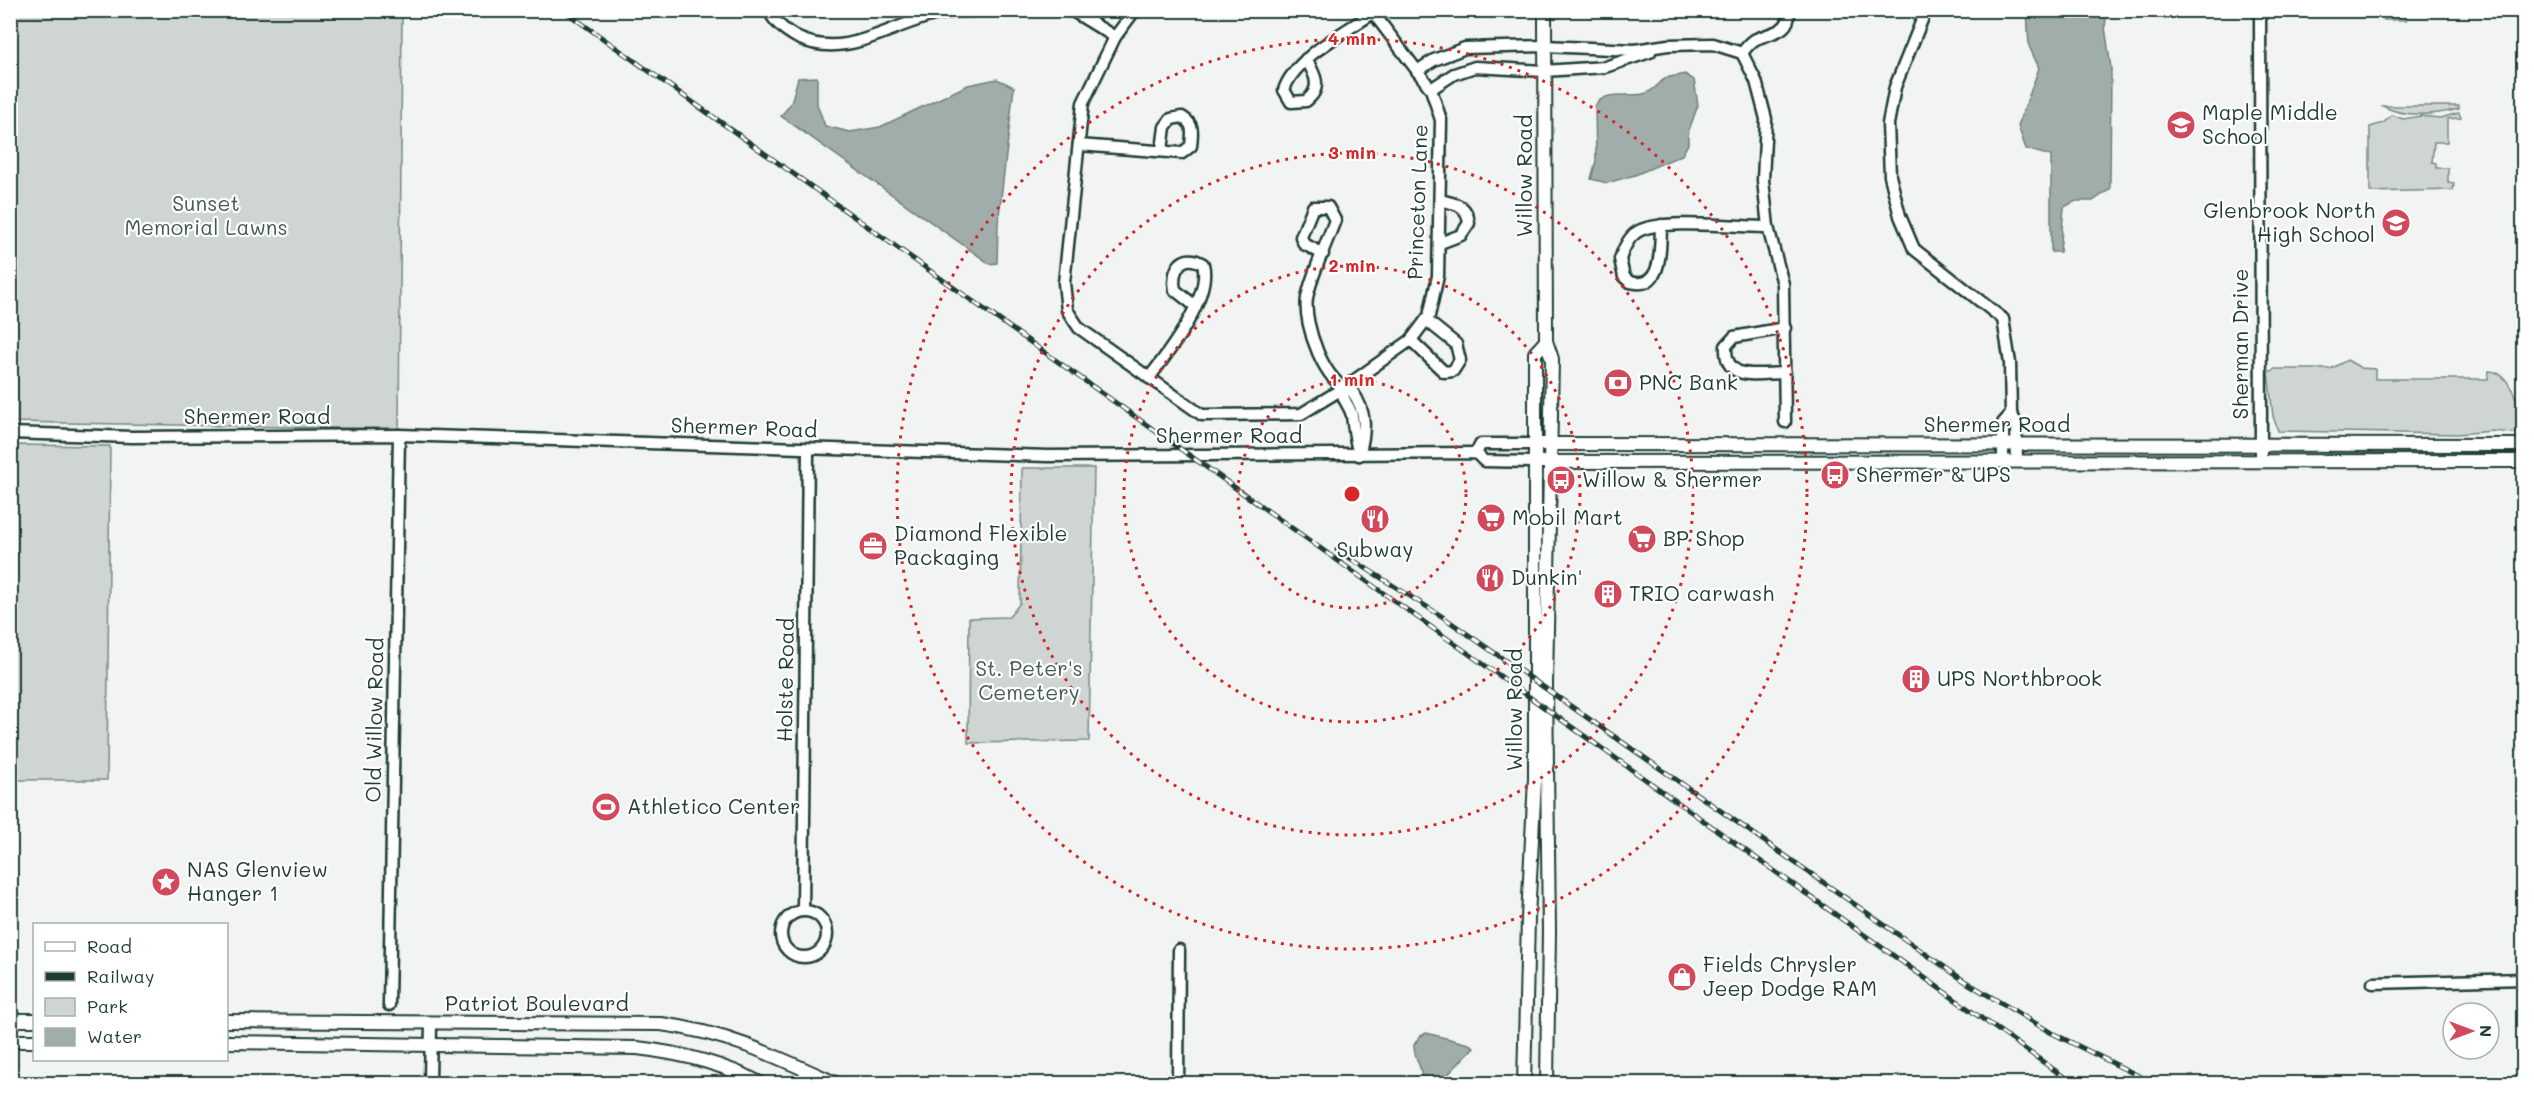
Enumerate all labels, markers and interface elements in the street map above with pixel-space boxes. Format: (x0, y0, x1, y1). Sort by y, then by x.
text: 4 min (1328, 26, 1376, 50)
place label: Maple Middle School (2202, 98, 2338, 149)
school or university icon: Maple Middle School (2165, 109, 2197, 141)
street label: Willow Road (1510, 114, 1537, 238)
street label: Princeton Lane (1400, 124, 1433, 280)
text: 3 min (1328, 140, 1376, 164)
park label: Sunset Memorial Lawns (124, 189, 288, 240)
place label: Glenbrook North High School (2203, 196, 2375, 247)
school or university icon: Glenbrook North High School (2380, 207, 2412, 239)
text: 2 min (1328, 253, 1376, 277)
street label: Sherman Drive (2226, 269, 2253, 419)
text: 1 min (1329, 367, 1375, 391)
bank icon: PNC Bank (1602, 367, 1634, 399)
place label: PNC Bank (1639, 368, 1738, 395)
street label: Shermer Road (184, 402, 330, 429)
street label: Shermer Road (670, 410, 818, 443)
street label: Shermer Road (1924, 410, 2070, 437)
street label: Shermer Road (1156, 421, 1302, 448)
bus stop icon: Shermer & UPS (1819, 459, 1851, 491)
place label: Shermer & UPS (1856, 460, 2011, 487)
bus stop icon: Willow & Shermer (1545, 464, 1577, 496)
place label: Willow & Shermer (1582, 465, 1762, 492)
centre of rings (1342, 484, 1362, 504)
supermarket icon: Mobil Mart (1475, 502, 1507, 534)
restaurant icon: Subway (1359, 503, 1391, 535)
place label: Mobil Mart (1512, 503, 1623, 530)
place label: Diamond Flexible Packaging (894, 519, 1068, 570)
supermarket icon: BP Shop (1626, 523, 1658, 555)
place label: BP Shop (1663, 524, 1745, 551)
office icon: Diamond Flexible Packaging (857, 530, 889, 562)
place label: Subway (1336, 535, 1414, 562)
restaurant icon: Dunkin' (1474, 562, 1506, 594)
place label: Dunkin' (1511, 563, 1582, 590)
building icon: TRIO carwash (1592, 578, 1624, 610)
place label: TRIO carwash (1629, 579, 1774, 606)
street label: Holste Road (770, 618, 799, 742)
street label: Old Willow Road (359, 637, 388, 803)
street label: Willow Road (1500, 648, 1527, 772)
park label: St. Peter's Cemetery (975, 654, 1083, 705)
building icon: UPS Northbrook (1900, 663, 1932, 695)
place label: UPS Northbrook (1937, 664, 2102, 691)
sports icon: Athletico Center (590, 791, 622, 823)
place label: Athletico Center (627, 792, 800, 819)
place label: NAS Glenview Hanger 1 (187, 855, 328, 906)
place icon: NAS Glenview Hanger 1 (150, 866, 182, 898)
legend (33, 923, 228, 1061)
text: Road (87, 934, 132, 958)
place label: Fields Chrysler Jeep Dodge RAM (1703, 950, 1877, 1001)
shop icon: Fields Chrysler Jeep Dodge RAM (1666, 961, 1698, 993)
text: Railway (87, 964, 154, 988)
street label: Patriot Boulevard (445, 989, 629, 1016)
text: Park (87, 994, 128, 1018)
north arrow (2441, 1001, 2501, 1061)
text: Water (87, 1024, 142, 1048)
text: N (2476, 1025, 2497, 1037)

